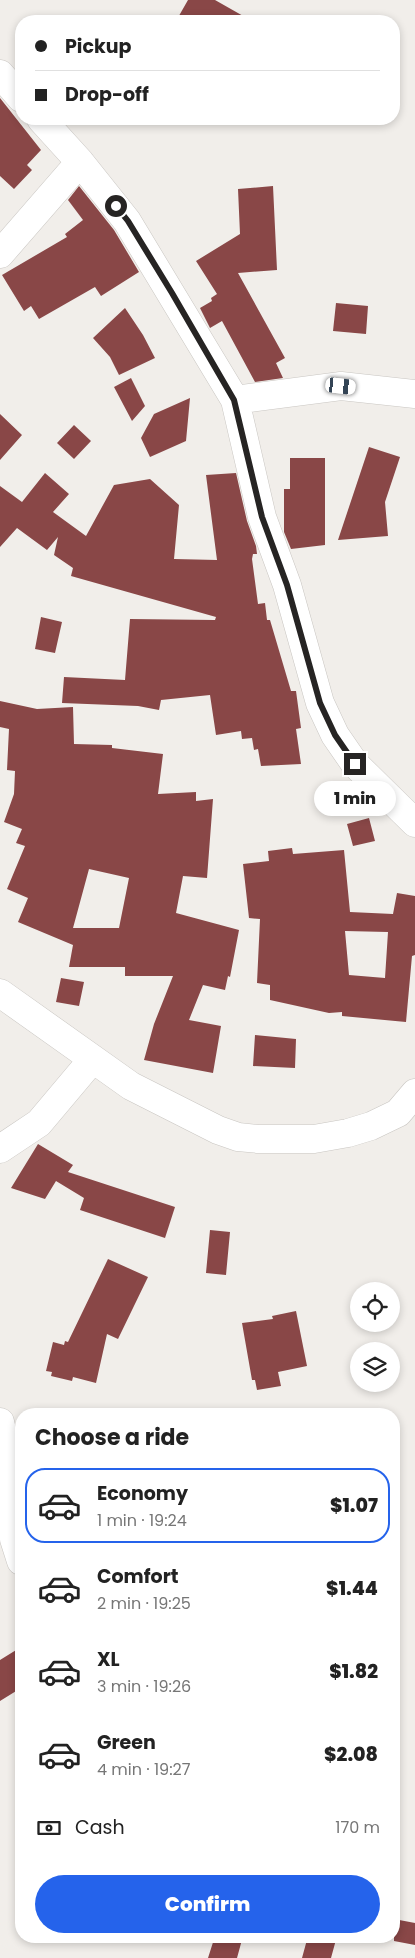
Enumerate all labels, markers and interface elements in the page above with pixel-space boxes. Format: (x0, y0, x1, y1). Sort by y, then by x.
text: Pickup (65, 33, 131, 60)
text: Drop-off (65, 81, 149, 108)
route start (105, 195, 127, 217)
car (325, 377, 356, 395)
route end (344, 753, 366, 775)
callout: 1 min (314, 782, 396, 816)
text: 1 min (334, 787, 376, 810)
map controls (350, 1282, 400, 1392)
button: locate (350, 1282, 400, 1332)
button: layers (350, 1342, 400, 1392)
text: Choose a ride (35, 1422, 189, 1453)
text: Economy (97, 1480, 188, 1507)
icon: car (37, 1483, 82, 1528)
text: $1.07 (330, 1492, 378, 1519)
text: 1 min · 19:24 (97, 1509, 187, 1532)
text: Comfort (97, 1563, 179, 1590)
icon: car (37, 1566, 82, 1611)
text: $1.44 (326, 1575, 378, 1602)
text: 2 min · 19:25 (97, 1592, 191, 1615)
text: XL (97, 1646, 120, 1673)
icon: car (37, 1649, 82, 1694)
text: $1.82 (329, 1658, 378, 1685)
text: 3 min · 19:26 (97, 1675, 191, 1698)
text: Green (97, 1729, 156, 1756)
icon: car (37, 1732, 82, 1777)
text: $2.08 (324, 1741, 378, 1768)
text: 4 min · 19:27 (97, 1758, 190, 1781)
icon: cash (35, 1814, 63, 1842)
text: Cash (75, 1814, 125, 1841)
text: 170 m (335, 1816, 380, 1839)
button: Confirm (35, 1875, 380, 1933)

